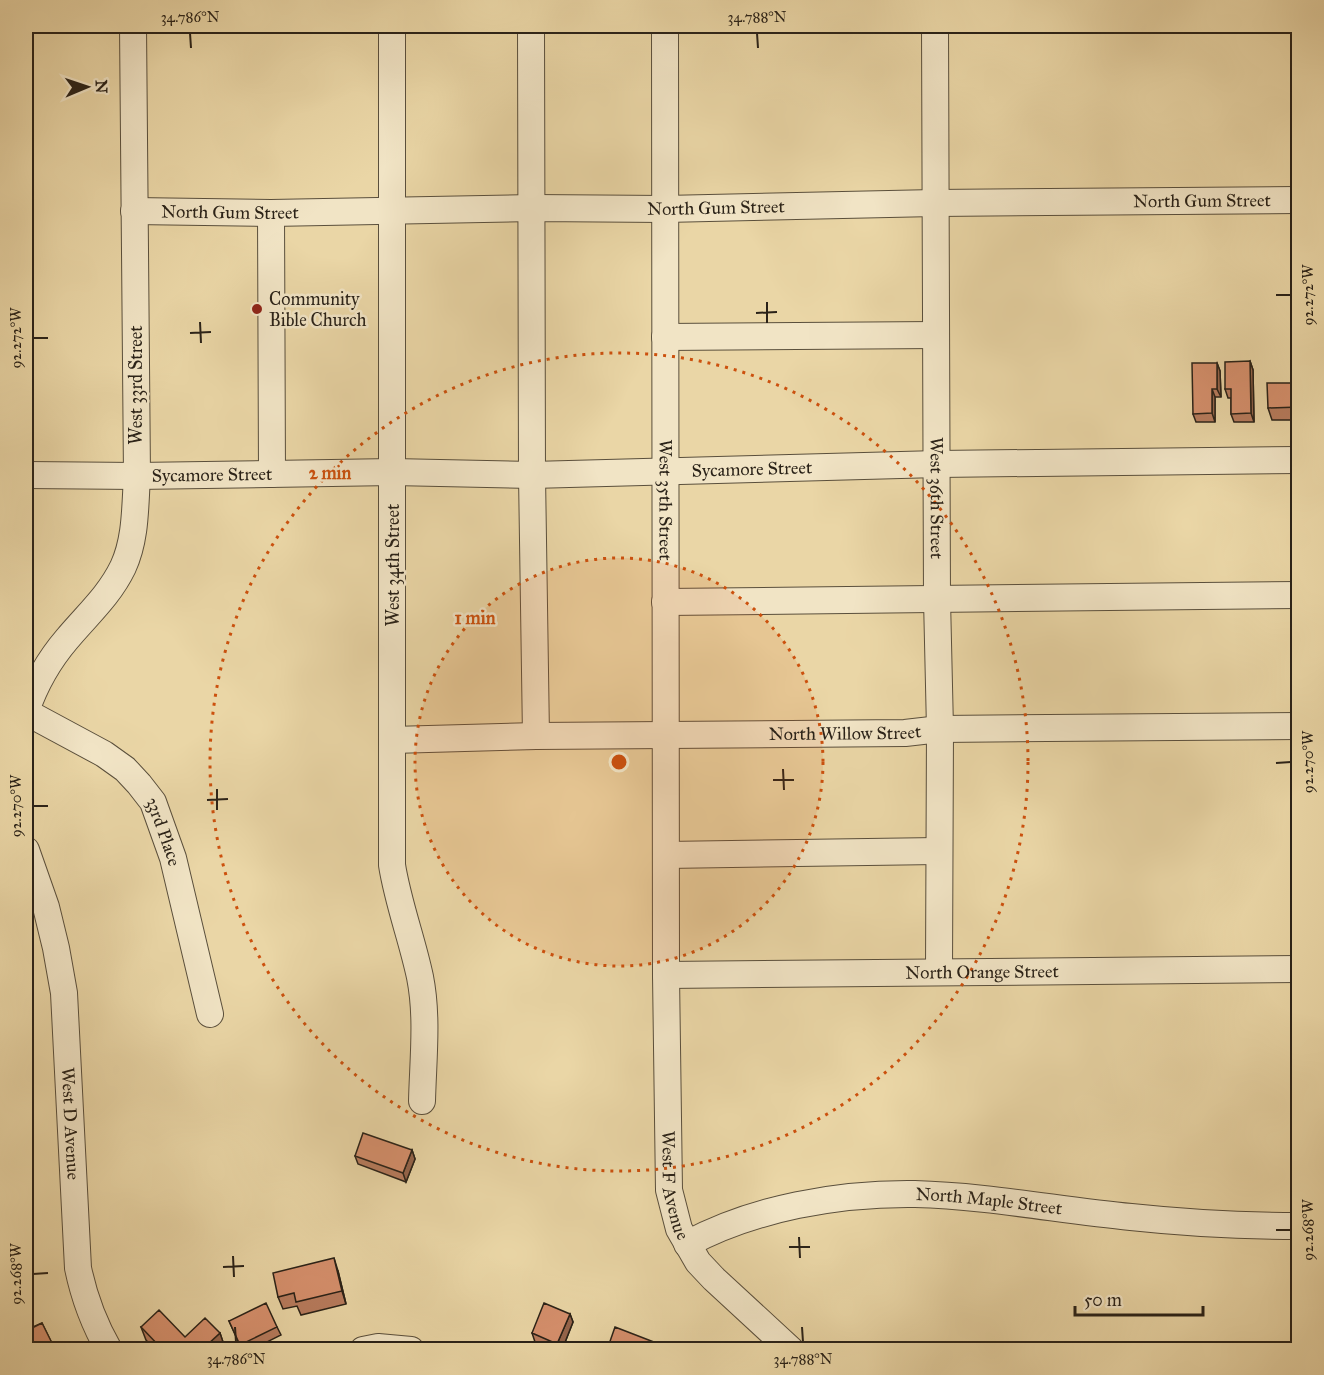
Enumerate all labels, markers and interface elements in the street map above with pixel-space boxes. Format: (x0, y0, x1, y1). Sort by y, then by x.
text: 34.786°N (161, 8, 220, 26)
text: 34.788°N (727, 8, 787, 26)
north arrow (57, 57, 117, 117)
text: N (92, 79, 111, 94)
street label: North Gum Street (1133, 189, 1271, 212)
street label: North Gum Street (647, 195, 786, 220)
street label: North Gum Street (161, 200, 300, 224)
text: 92.272°W (1299, 264, 1317, 325)
place label: Community Bible Church (269, 288, 367, 331)
marker: Community Bible Church (250, 302, 264, 316)
text: 92.272°W (7, 307, 25, 368)
street label: West 33rd Street (125, 325, 147, 445)
street label: West 36th Street (925, 437, 948, 560)
street label: West 35th Street (654, 439, 677, 561)
street label: Sycamore Street (691, 456, 813, 482)
text: 2 min (309, 462, 352, 484)
street label: Sycamore Street (151, 463, 273, 487)
street label: West 34th Street (382, 503, 404, 626)
text: 1 min (455, 607, 496, 629)
street label: North Willow Street (769, 720, 923, 745)
text: 92.270°W (1299, 730, 1317, 793)
centre of rings (609, 752, 629, 772)
text: 92.270°W (7, 774, 25, 837)
street label: 33rd Place (141, 792, 185, 868)
street label: North Orange Street (905, 960, 1059, 984)
street label: West D Avenue (57, 1067, 85, 1180)
street label: West F Avenue (657, 1131, 694, 1244)
street label: North Maple Street (915, 1183, 1064, 1220)
text: 92.268°W (1299, 1198, 1317, 1261)
text: 92.268°W (7, 1242, 25, 1305)
scale bar (1075, 1279, 1202, 1317)
text: 50 m (1084, 1289, 1122, 1311)
text: 34.786°N (207, 1350, 266, 1368)
text: 34.788°N (773, 1350, 833, 1368)

